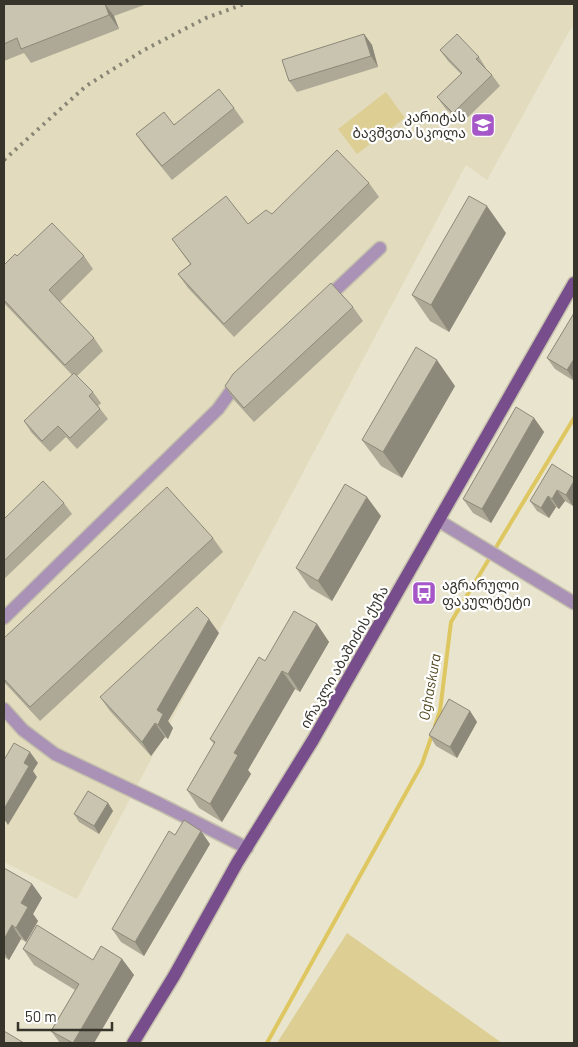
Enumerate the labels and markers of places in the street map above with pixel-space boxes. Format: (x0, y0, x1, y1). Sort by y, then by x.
place label: კარიტას ბავშვთა სკოლა (353, 108, 466, 142)
school or university icon: კარიტას ბავშვთა სკოლა (470, 112, 496, 138)
place label: აგრარული ფაკულტეტი (442, 576, 531, 610)
bus stop icon: აგრარული ფაკულტეტი (411, 580, 437, 606)

